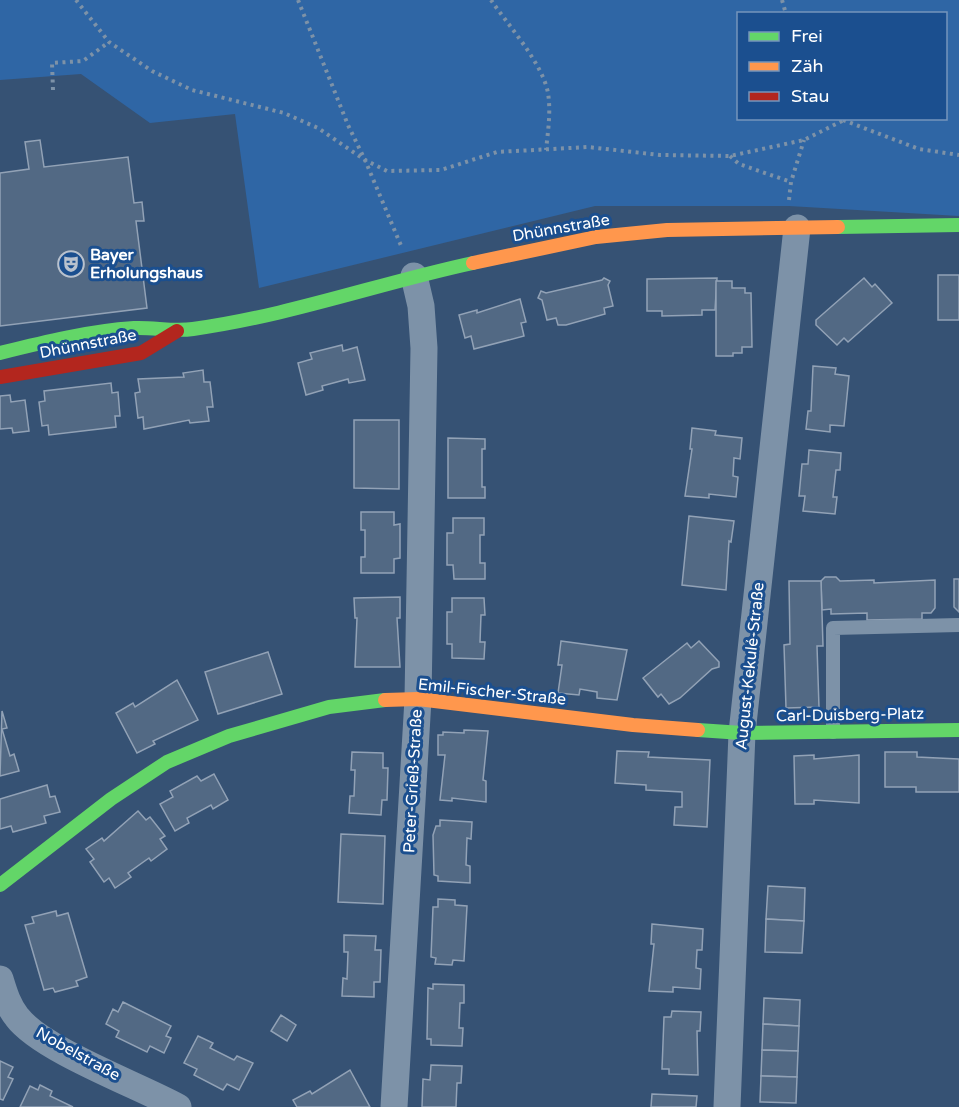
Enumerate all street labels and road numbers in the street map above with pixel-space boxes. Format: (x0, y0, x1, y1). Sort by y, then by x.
street label: Dhünnstraße (511, 210, 611, 246)
street label: Dhünnstraße (38, 325, 138, 363)
street label: August-Kekulé-Straße (731, 581, 769, 751)
street label: Emil-Fischer-Straße (417, 674, 567, 710)
street label: Carl-Duisberg-Platz (776, 704, 924, 726)
street label: Peter-Grieß-Straße (399, 709, 427, 853)
street label: Nobelstraße (32, 1023, 124, 1085)

